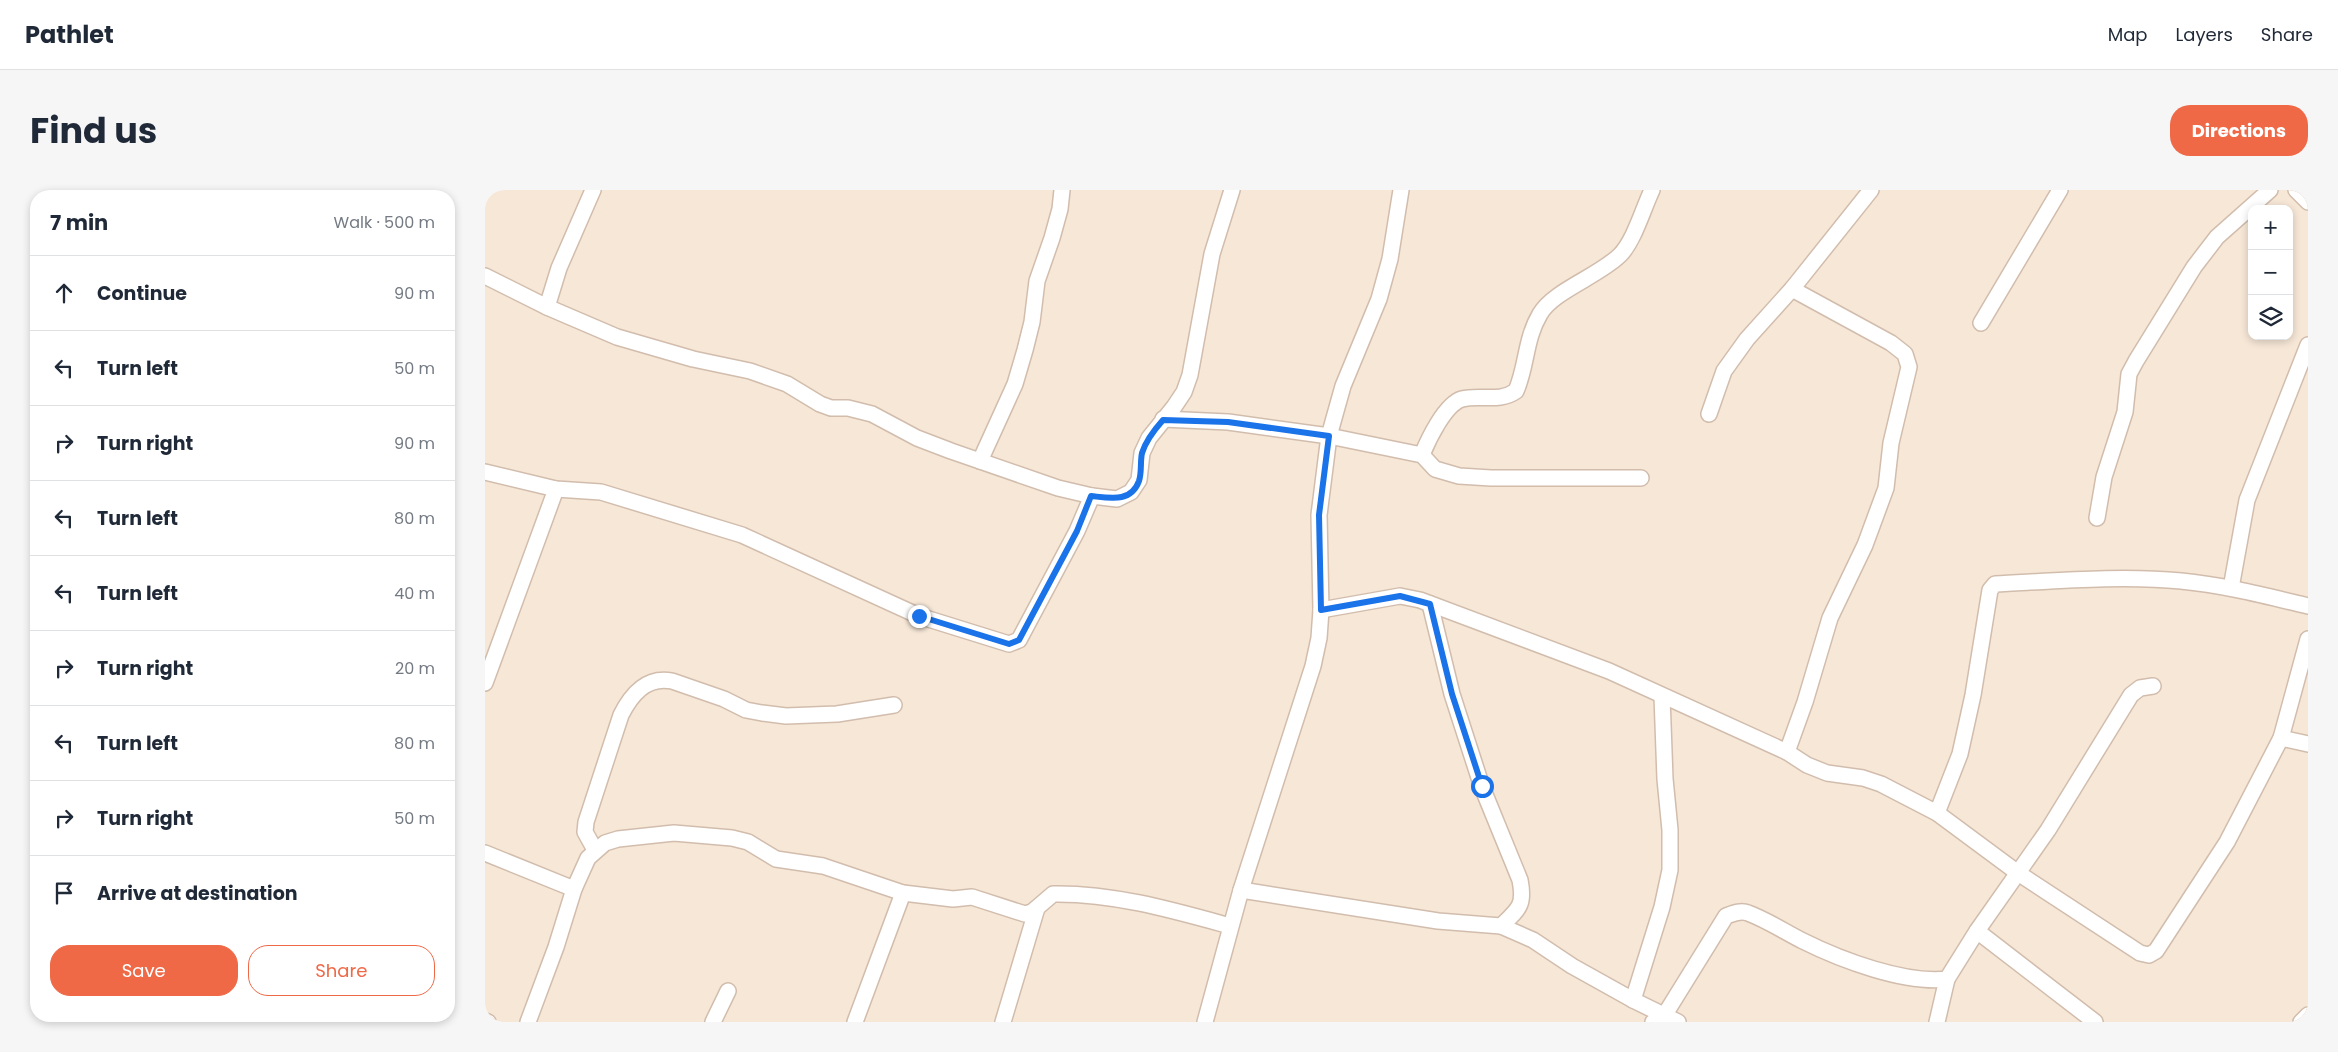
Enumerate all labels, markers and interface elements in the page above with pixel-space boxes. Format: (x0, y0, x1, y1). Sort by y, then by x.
text: Pathlet (25, 18, 114, 51)
text: Map (2108, 22, 2148, 47)
text: Layers (2176, 22, 2233, 47)
text: Share (2261, 22, 2313, 47)
button: Directions (2170, 105, 2308, 156)
text: Find us (30, 106, 157, 155)
map controls (2248, 205, 2293, 340)
button: + (2248, 205, 2293, 250)
text: 7 min (50, 208, 108, 237)
text: Walk · 500 m (334, 211, 435, 234)
button: − (2248, 250, 2293, 295)
icon: ahead (50, 279, 78, 307)
text: Continue (97, 280, 187, 307)
text: 90 m (394, 282, 435, 305)
button: layers (2248, 295, 2293, 340)
icon: left (50, 354, 78, 382)
text: Turn left (97, 355, 178, 382)
text: 50 m (394, 357, 435, 380)
icon: right (50, 429, 78, 457)
text: Turn right (97, 430, 193, 457)
text: 90 m (394, 432, 435, 455)
icon: left (50, 504, 78, 532)
text: Turn left (97, 505, 178, 532)
text: 80 m (394, 507, 435, 530)
icon: left (50, 579, 78, 607)
text: Turn left (97, 580, 178, 607)
text: 40 m (394, 582, 435, 605)
route end (908, 605, 931, 628)
icon: right (50, 654, 78, 682)
text: Turn right (97, 655, 193, 682)
text: 20 m (395, 657, 435, 680)
icon: left (50, 729, 78, 757)
text: Turn left (97, 730, 178, 757)
text: 80 m (394, 732, 435, 755)
route start (1471, 775, 1494, 798)
icon: right (50, 804, 78, 832)
text: Turn right (97, 805, 193, 832)
text: 50 m (394, 807, 435, 830)
icon: arrive (50, 879, 78, 907)
text: Arrive at destination (97, 880, 298, 907)
button: Save (50, 945, 238, 996)
button: Share (248, 945, 435, 996)

